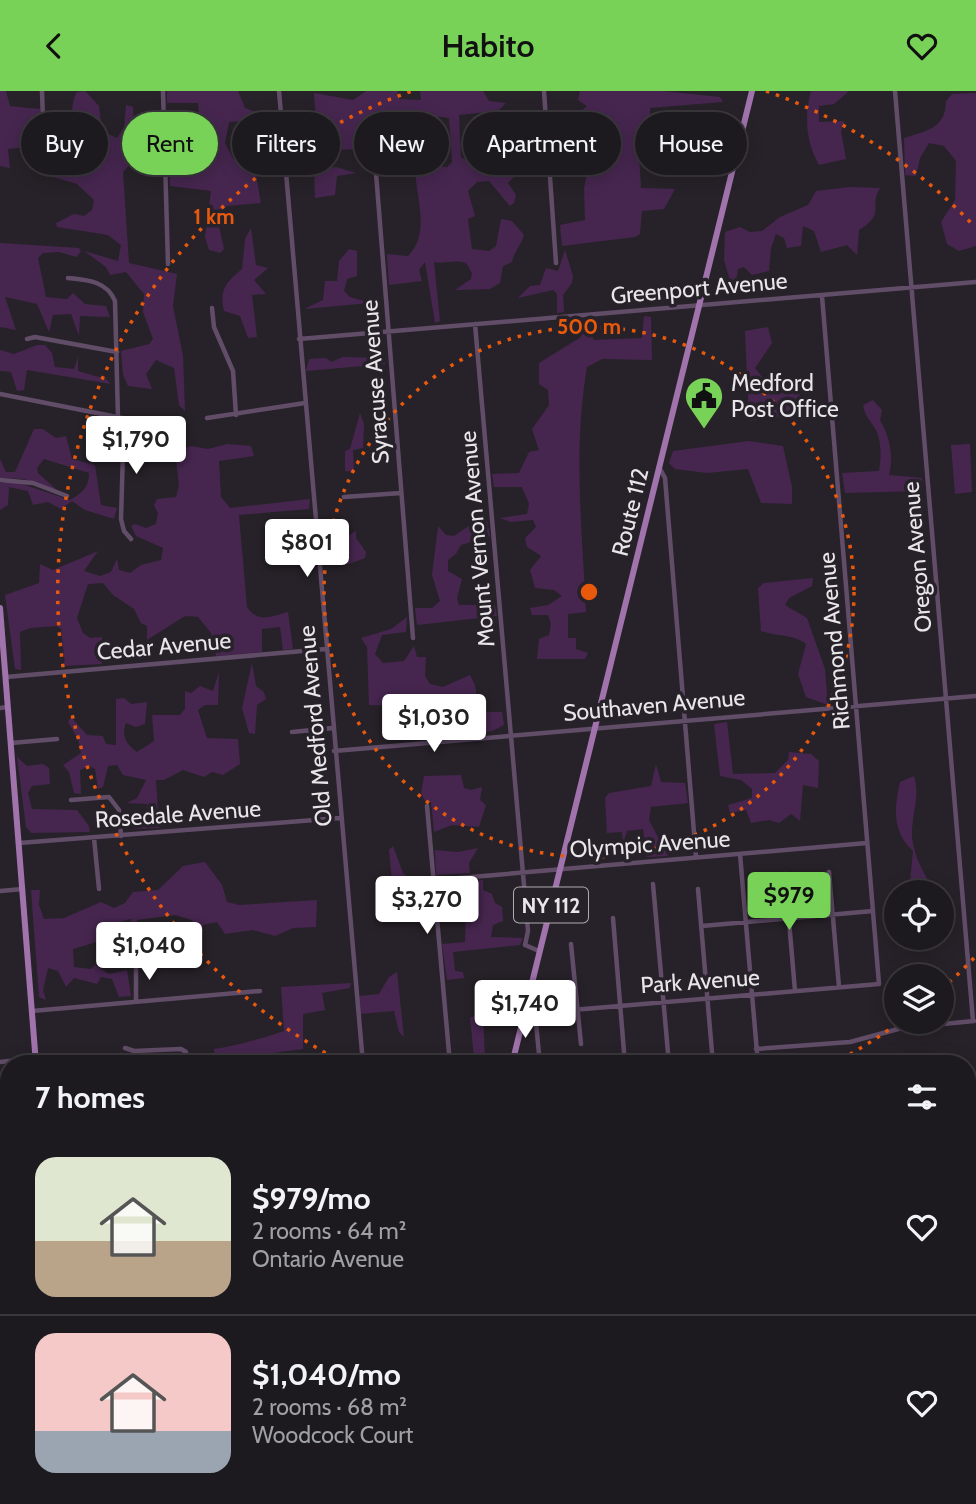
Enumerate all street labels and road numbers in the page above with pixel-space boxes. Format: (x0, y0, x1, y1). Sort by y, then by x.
street label: Greenport Avenue (609, 266, 789, 310)
street label: Syracuse Avenue (355, 299, 395, 465)
street label: Mount Vernon Avenue (454, 430, 500, 648)
street label: Route 112 (606, 465, 654, 559)
street label: Oregon Avenue (896, 480, 938, 634)
street label: Richmond Avenue (812, 551, 856, 731)
street label: Old Medford Avenue (292, 624, 338, 828)
street label: Cedar Avenue (96, 626, 233, 666)
street label: Southaven Avenue (562, 683, 747, 727)
street label: Rosedale Avenue (94, 794, 262, 834)
street label: Olympic Avenue (569, 824, 731, 864)
road number: NY 112 (514, 887, 588, 923)
street label: Park Avenue (639, 963, 761, 999)

